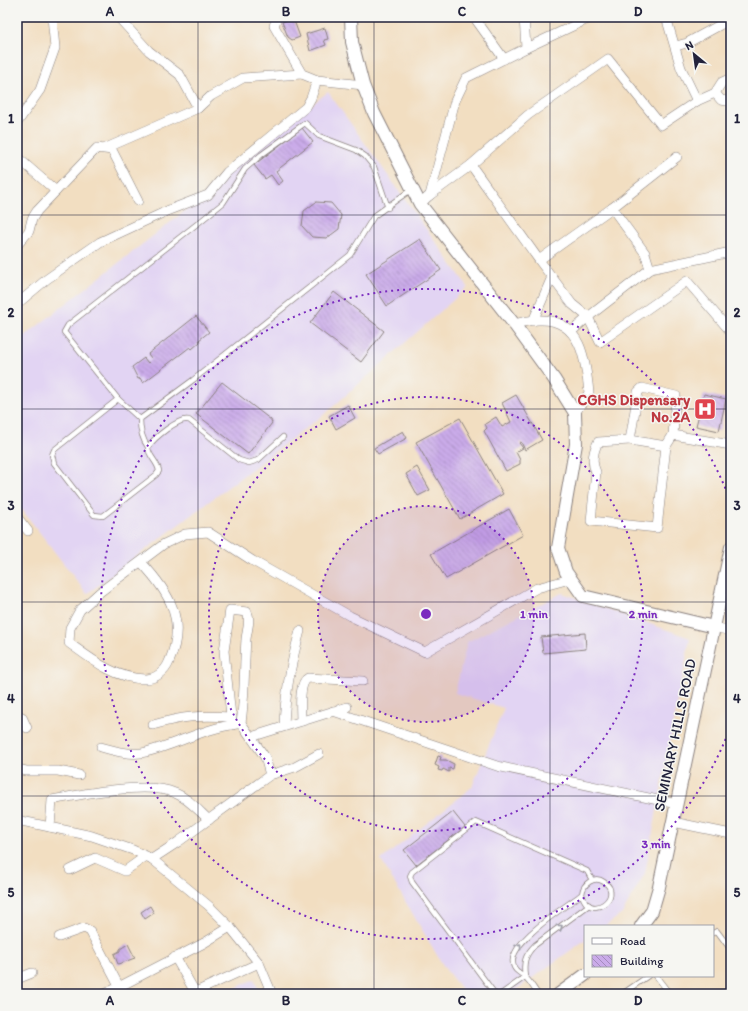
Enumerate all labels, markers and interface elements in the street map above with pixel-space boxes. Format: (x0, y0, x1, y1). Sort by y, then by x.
text: A (105, 4, 115, 19)
text: B (282, 4, 291, 19)
text: C (458, 4, 467, 19)
text: D (634, 4, 643, 19)
north arrow (674, 34, 714, 74)
text: N (683, 38, 696, 53)
text: 1 (8, 111, 14, 126)
text: 1 (734, 111, 740, 126)
text: 2 (8, 305, 15, 320)
text: 2 (734, 305, 741, 320)
place label: CGHS Dispensary No.2A (578, 391, 691, 426)
hospital icon: CGHS Dispensary No.2A (692, 396, 718, 422)
text: 3 (7, 498, 15, 513)
text: 3 (733, 498, 741, 513)
centre of rings (419, 607, 433, 621)
text: 1 min (520, 607, 549, 621)
text: 2 min (629, 607, 658, 621)
street label: SEMINARY HILLS ROAD (650, 657, 700, 813)
text: 4 (7, 691, 15, 706)
text: 4 (733, 691, 741, 706)
text: 3 min (642, 837, 671, 851)
text: 5 (8, 885, 15, 900)
text: 5 (734, 885, 741, 900)
one-way arrow (556, 924, 563, 932)
legend (584, 925, 714, 977)
text: Road (620, 934, 646, 948)
one-way arrow (514, 943, 521, 950)
text: Building (620, 954, 664, 968)
text: A (105, 993, 115, 1008)
text: B (282, 993, 291, 1008)
text: C (458, 993, 467, 1008)
text: D (634, 993, 643, 1008)

